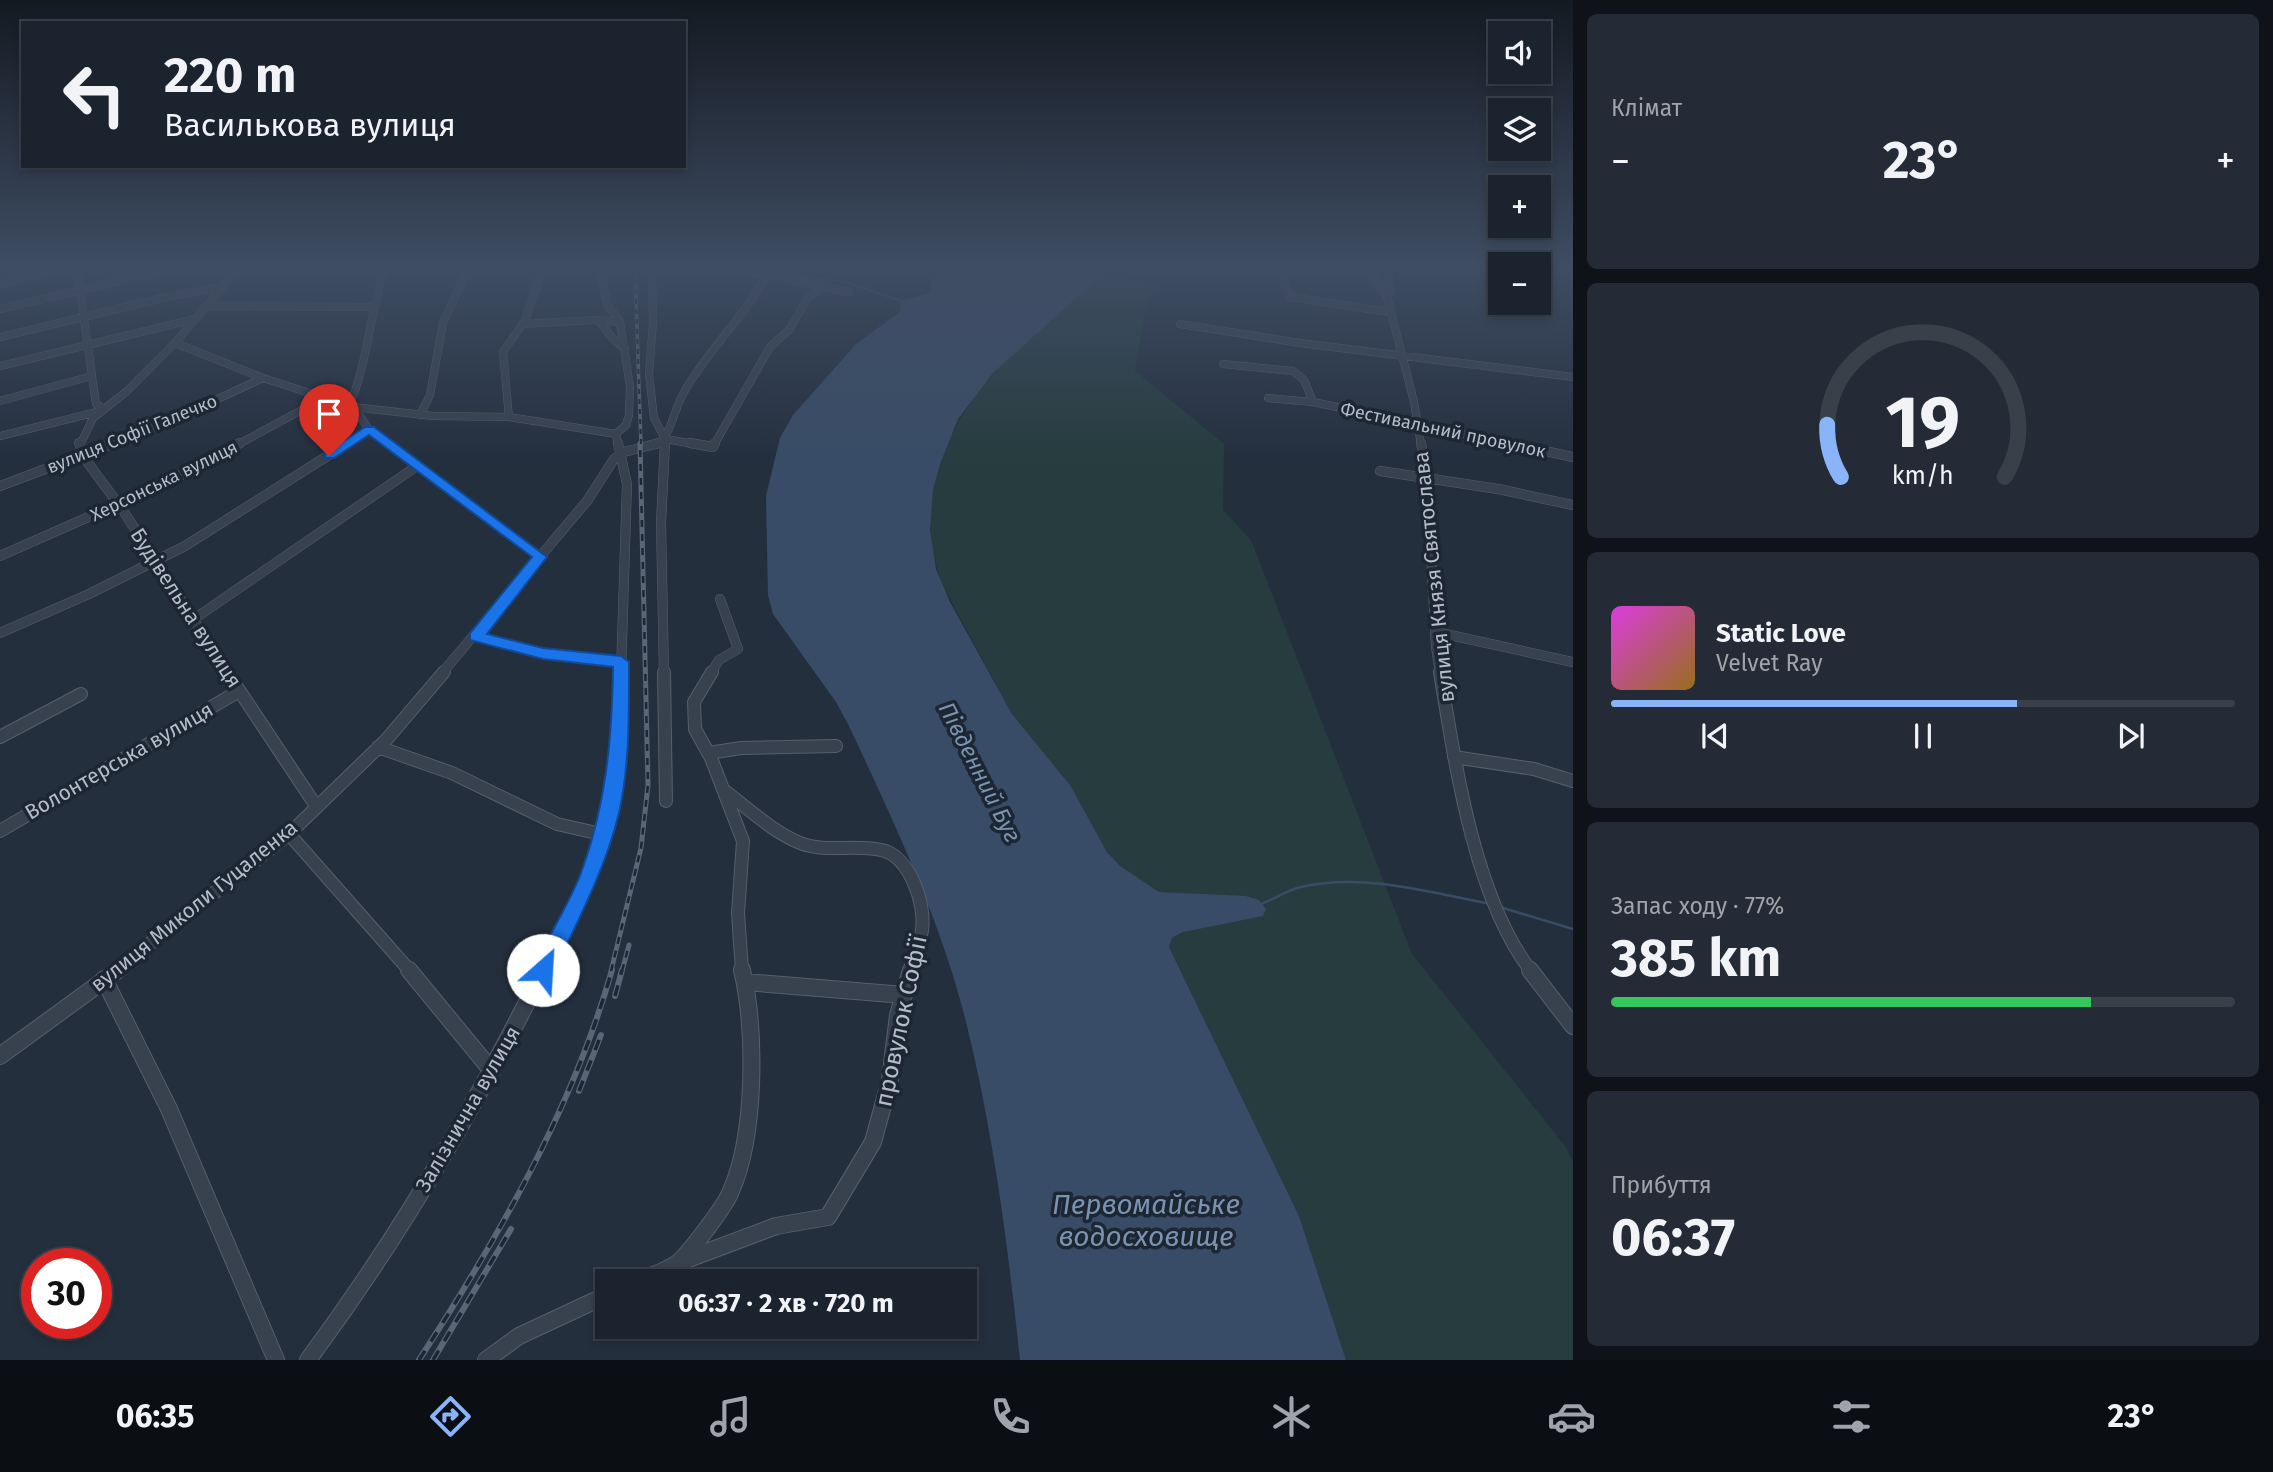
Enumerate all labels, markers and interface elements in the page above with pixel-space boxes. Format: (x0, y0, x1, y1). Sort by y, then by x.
map controls (1488, 21, 1551, 315)
button: sound (1488, 21, 1551, 84)
text: 220 m (164, 46, 296, 105)
icon: left (49, 49, 140, 140)
text: Клімат (1611, 94, 1682, 122)
button: layers (1488, 98, 1551, 161)
text: Василькова вулиця (164, 106, 456, 144)
text: 23° (1883, 129, 1963, 192)
text: − (1611, 138, 1630, 184)
text: + (2216, 138, 2235, 184)
button: + (1488, 175, 1551, 238)
button: − (1488, 252, 1551, 315)
text: 19 (1886, 379, 1960, 466)
pin (299, 384, 359, 456)
street label: вулиця Софії Галечко (44, 390, 220, 478)
icon: arrive (310, 395, 348, 433)
street label: Фестивальний провулок (1338, 397, 1548, 463)
street label: Херсонська вулиця (87, 436, 241, 526)
street label: вулиця Князя Святослава (1408, 450, 1460, 704)
text: km/h (1892, 461, 1954, 491)
street label: Будівельна вулиця (125, 523, 247, 693)
text: Static Love (1716, 618, 1846, 649)
text: Velvet Ray (1716, 649, 1823, 677)
street label: Волонтерська вулиця (20, 696, 218, 826)
water label: Південний Буг (933, 697, 1027, 847)
icon: previous (1696, 717, 1734, 755)
icon: pause (1904, 717, 1942, 755)
icon: next (2112, 717, 2150, 755)
street label: вулиця Миколи Гуцаленка (85, 814, 303, 998)
text: Запас ходу · 77% (1611, 892, 1784, 920)
text: 385 km (1611, 927, 1781, 990)
street label: провулок Софії (869, 932, 933, 1109)
position arrow (506, 933, 580, 1007)
street label: Залізнична вулиця (410, 1021, 526, 1197)
text: Прибуття (1611, 1171, 1712, 1199)
water label: Первомайське водосховище (1052, 1188, 1240, 1253)
text: 06:37 (1611, 1206, 1735, 1269)
speed limit sign: 30 (21, 1248, 112, 1339)
text: 06:37 · 2 хв · 720 m (678, 1288, 894, 1319)
icon: directions (426, 1392, 475, 1441)
icon: music (706, 1392, 755, 1441)
icon: phone (986, 1392, 1035, 1441)
icon: climate (1267, 1392, 1316, 1441)
icon: car (1547, 1392, 1596, 1441)
icon: filters (1827, 1392, 1876, 1441)
text: 06:35 (116, 1397, 194, 1435)
text: 23° (2108, 1397, 2157, 1435)

